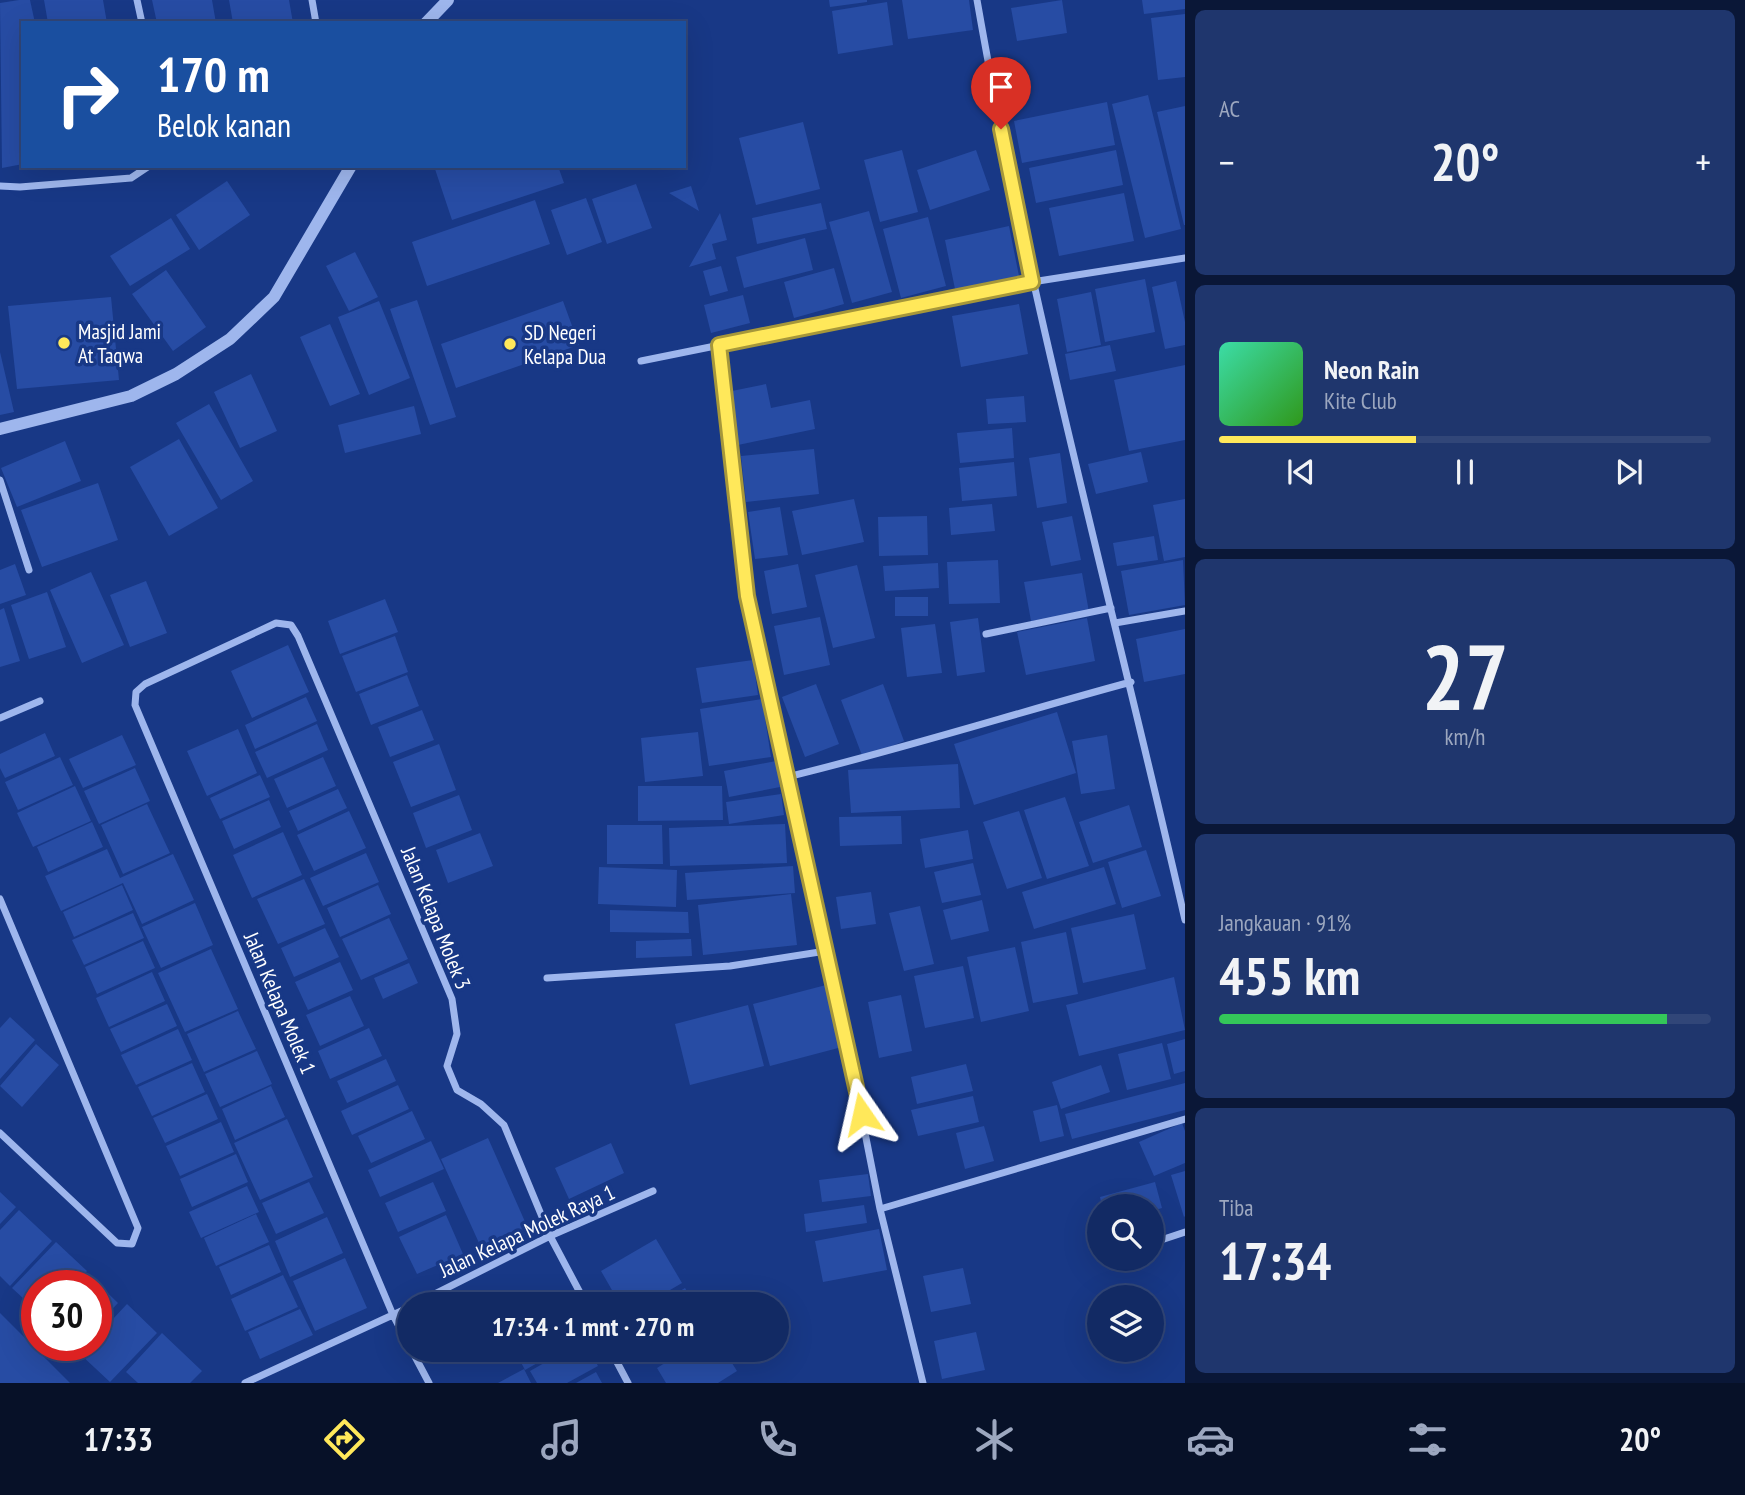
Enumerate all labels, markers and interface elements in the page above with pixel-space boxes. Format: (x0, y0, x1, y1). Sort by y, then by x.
text: 170 m (157, 42, 270, 106)
icon: right (42, 49, 133, 140)
pin (971, 57, 1031, 129)
icon: arrive (982, 68, 1020, 106)
text: AC (1219, 94, 1240, 123)
text: Belok kanan (157, 104, 291, 146)
text: 20° (1431, 128, 1499, 195)
text: − (1219, 137, 1235, 186)
text: + (1695, 137, 1711, 186)
place label: Masjid Jami At Taqwa (78, 318, 161, 369)
place label: SD Negeri Kelapa Dua (524, 319, 606, 370)
marker: Masjid Jami At Taqwa (56, 335, 72, 351)
marker: SD Negeri Kelapa Dua (502, 336, 518, 352)
text: Neon Rain (1324, 353, 1419, 386)
text: Kite Club (1324, 386, 1397, 415)
icon: previous (1282, 453, 1320, 491)
icon: pause (1446, 453, 1484, 491)
icon: next (1610, 453, 1648, 491)
text: 27 (1422, 617, 1509, 735)
text: km/h (1445, 722, 1485, 751)
street label: Jalan Kelapa Molek 3 (395, 842, 477, 993)
text: Jangkauan · 91% (1219, 908, 1351, 937)
street label: Jalan Kelapa Molek 1 (238, 927, 322, 1078)
text: 455 km (1219, 942, 1360, 1009)
position arrow (825, 1077, 899, 1151)
street label: Jalan Kelapa Molek Raya 1 (434, 1178, 619, 1284)
text: Tiba (1219, 1193, 1253, 1222)
map controls (1087, 1194, 1164, 1362)
button: search (1087, 1194, 1164, 1271)
text: 17:34 (1219, 1227, 1331, 1294)
speed limit sign: 30 (21, 1270, 112, 1361)
button: layers (1087, 1285, 1164, 1362)
text: 17:34 · 1 mnt · 270 m (492, 1310, 694, 1343)
icon: directions (320, 1415, 369, 1464)
icon: music (537, 1415, 586, 1464)
icon: phone (753, 1415, 802, 1464)
icon: climate (970, 1415, 1019, 1464)
icon: car (1186, 1415, 1235, 1464)
icon: filters (1403, 1415, 1452, 1464)
text: 17:33 (84, 1418, 153, 1460)
text: 20° (1619, 1418, 1661, 1460)

